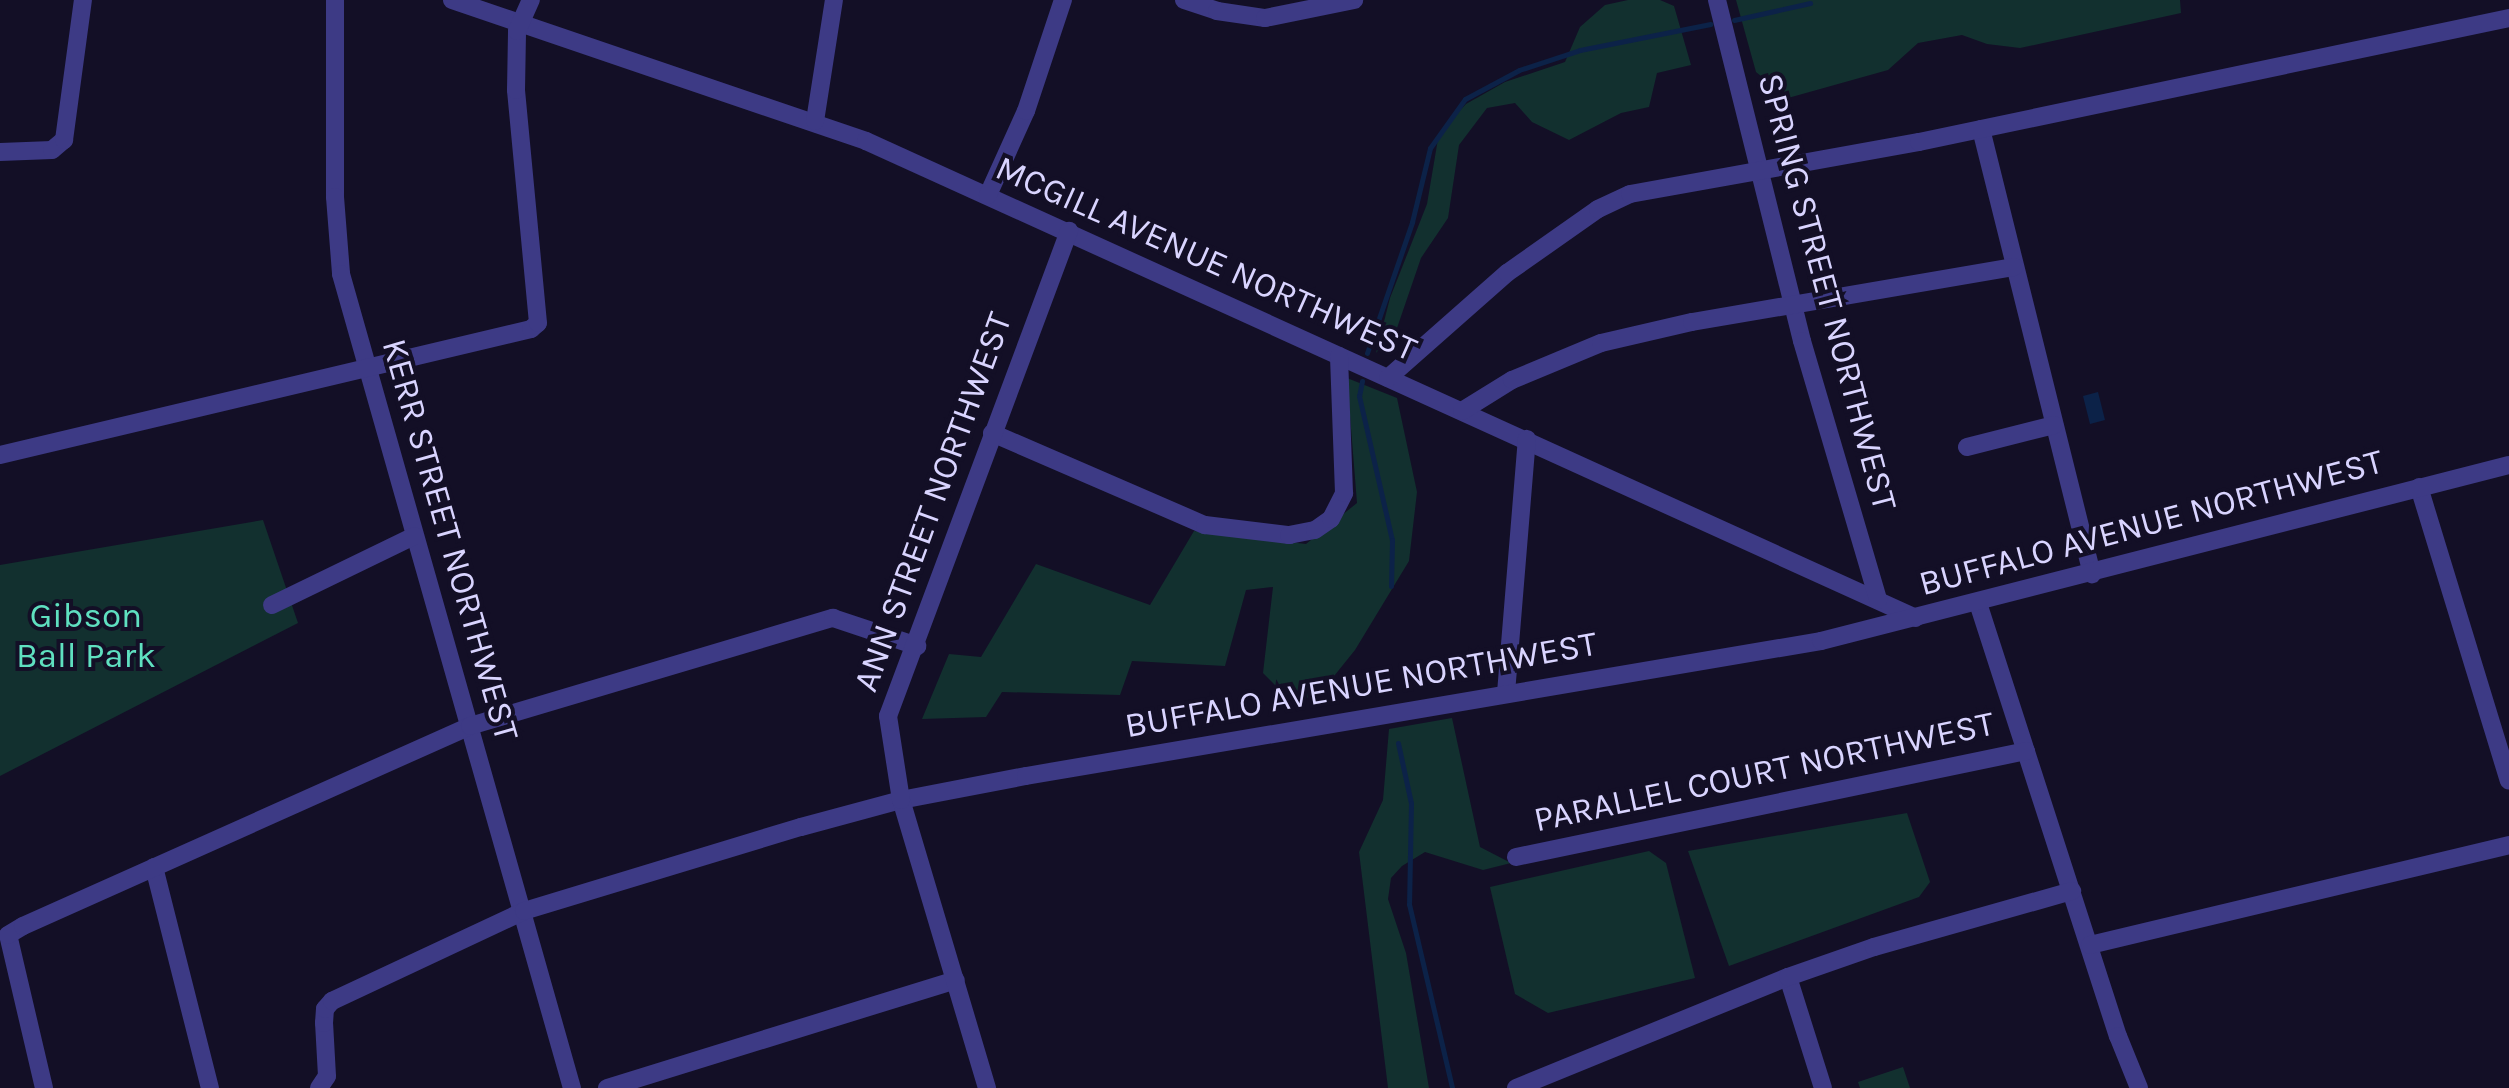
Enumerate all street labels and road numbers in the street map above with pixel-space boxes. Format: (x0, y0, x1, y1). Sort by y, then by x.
street label: SPRING STREET NORTHWEST (1748, 69, 1906, 515)
street label: MCGILL AVENUE NORTHWEST (989, 147, 1423, 371)
street label: ANN STREET NORTHWEST (845, 307, 1021, 697)
street label: KERR STREET NORTHWEST (372, 334, 528, 746)
street label: BUFFALO AVENUE NORTHWEST (1914, 441, 2388, 605)
street label: BUFFALO AVENUE NORTHWEST (1122, 623, 1600, 747)
street label: PARALLEL COURT NORTHWEST (1530, 703, 1998, 841)

